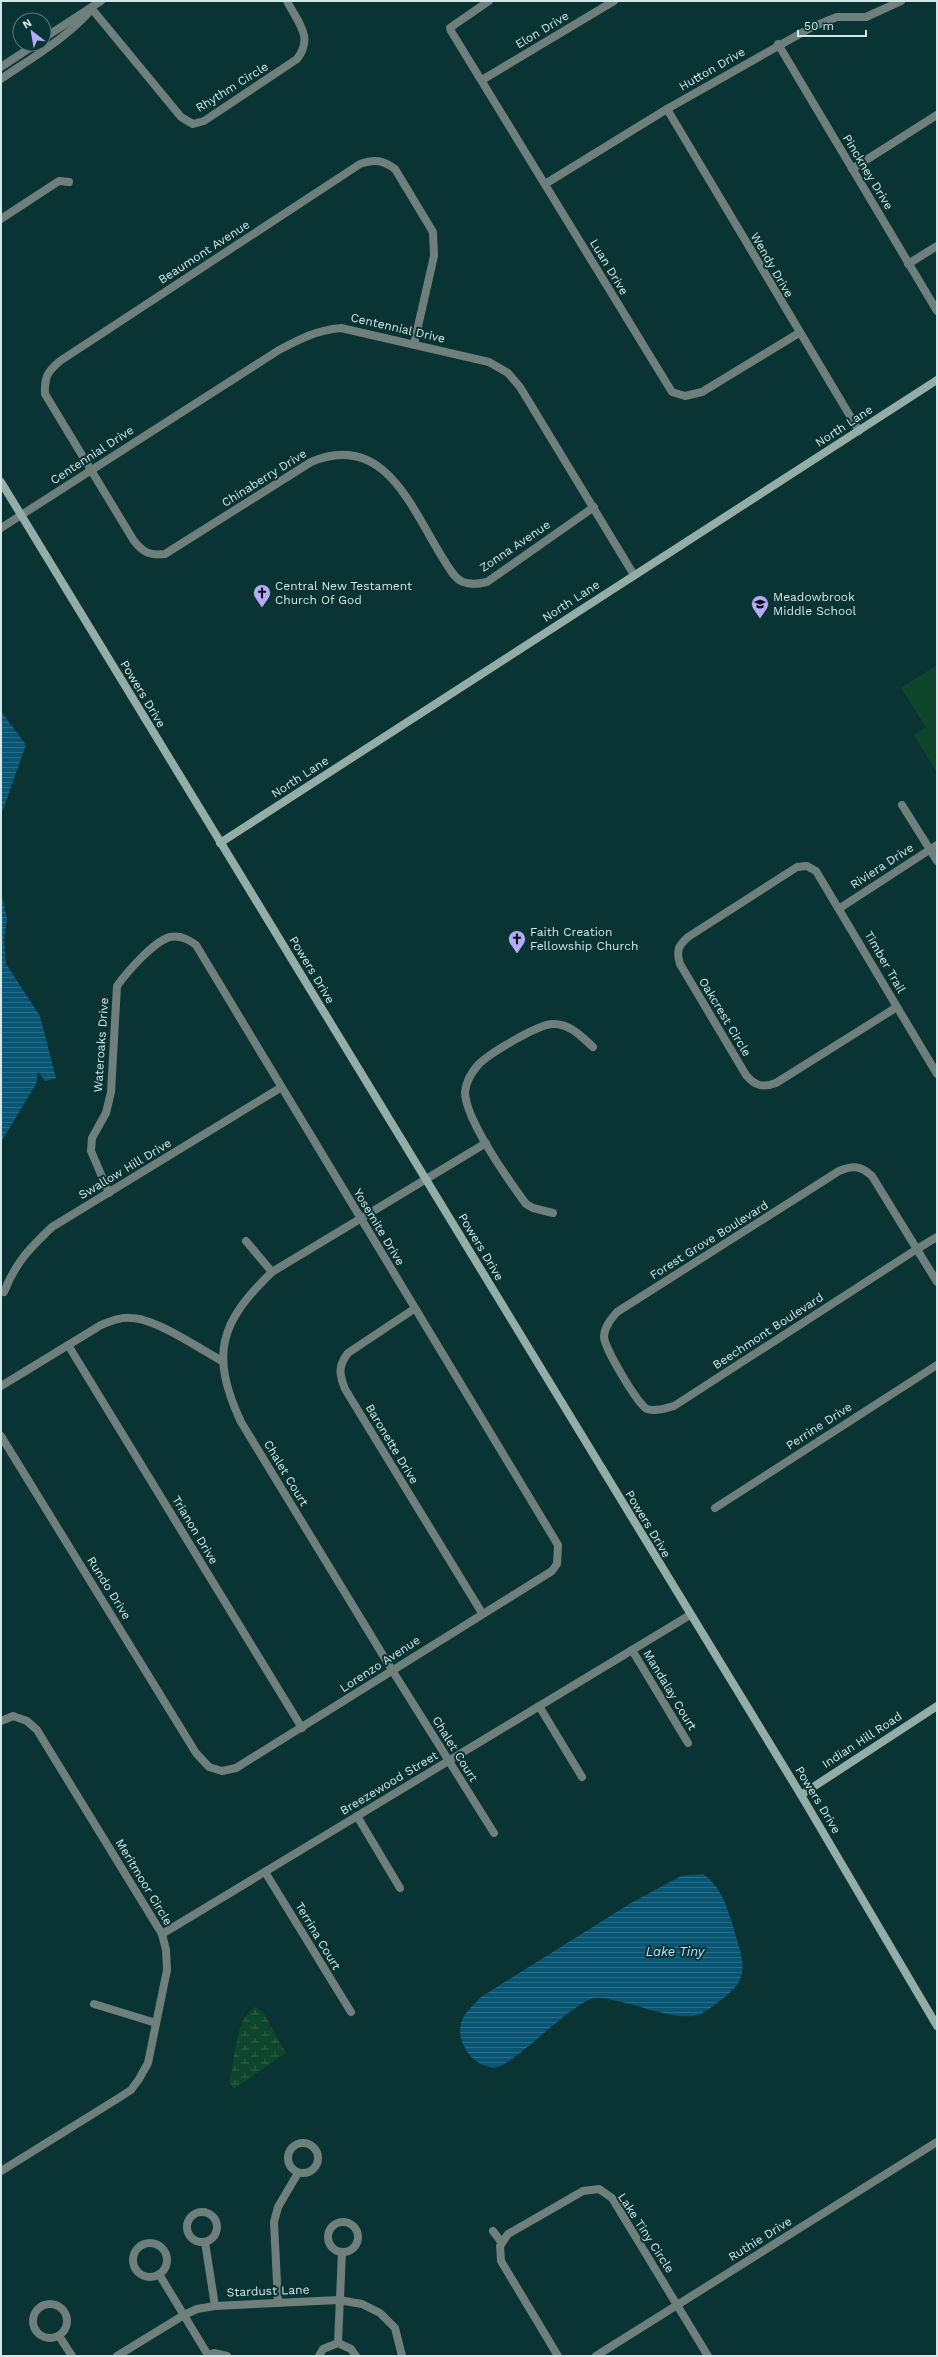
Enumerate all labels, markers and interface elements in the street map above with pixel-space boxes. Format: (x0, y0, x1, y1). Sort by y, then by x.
street label: Elon Drive (513, 9, 571, 51)
north arrow (12, 12, 52, 52)
scale bar (798, 12, 866, 38)
text: N (20, 16, 34, 32)
text: 50 m (804, 19, 834, 33)
street label: Hutton Drive (676, 44, 748, 94)
street label: Rhythm Circle (193, 59, 271, 115)
street label: Pinckney Drive (840, 132, 896, 212)
street label: Beaumont Avenue (156, 217, 252, 287)
street label: Wendy Drive (748, 230, 796, 300)
street label: Luan Drive (587, 237, 631, 297)
street label: Centennial Drive (349, 310, 447, 346)
street label: North Lane (813, 402, 875, 450)
street label: Centennial Drive (48, 423, 136, 487)
street label: Chinaberry Drive (219, 446, 309, 510)
street label: Zonna Avenue (477, 517, 553, 575)
street label: North Lane (540, 577, 602, 625)
place label: Central New Testament Church Of God (275, 579, 412, 607)
church icon: Central New Testament Church Of God (252, 583, 272, 608)
place label: Meadowbrook Middle School (773, 590, 856, 618)
school or university icon: Meadowbrook Middle School (750, 594, 770, 619)
street label: Powers Drive (117, 658, 169, 730)
street label: North Lane (269, 753, 331, 801)
street label: Riviera Drive (848, 840, 916, 892)
place label: Faith Creation Fellowship Church (530, 925, 638, 953)
street label: Timber Trail (862, 928, 909, 996)
church icon: Faith Creation Fellowship Church (507, 929, 527, 954)
street label: Powers Drive (286, 934, 338, 1006)
street label: Oakcrest Circle (696, 975, 754, 1059)
street label: Wateroaks Drive (91, 997, 111, 1093)
street label: Swallow Hill Drive (76, 1136, 174, 1202)
street label: Yosemite Drive (351, 1186, 407, 1268)
street label: Forest Grove Boulevard (647, 1198, 771, 1282)
street label: Powers Drive (455, 1211, 507, 1283)
street label: Beechmont Boulevard (710, 1290, 826, 1372)
street label: Perrine Drive (784, 1400, 854, 1452)
street label: Baronette Drive (363, 1401, 421, 1487)
street label: Chalet Court (261, 1438, 311, 1508)
street label: Powers Drive (622, 1488, 674, 1560)
street label: Trianon Drive (169, 1493, 221, 1567)
street label: Rundo Drive (84, 1554, 134, 1622)
street label: Lorenzo Avenue (337, 1633, 423, 1695)
street label: Mandalay Court (641, 1647, 699, 1733)
street label: Indian Hill Road (819, 1709, 905, 1771)
street label: Chalet Court (429, 1714, 481, 1784)
street label: Breezewood Street (338, 1748, 440, 1818)
street label: Powers Drive (792, 1764, 844, 1836)
street label: Meritmoor Circle (113, 1836, 175, 1928)
street label: Terrina Court (292, 1900, 344, 1972)
water label: Lake Tiny (646, 1944, 706, 1959)
street label: Lake Tiny Circle (615, 2191, 677, 2276)
street label: Ruthie Drive (726, 2214, 794, 2264)
street label: Stardust Lane (226, 2283, 310, 2299)

